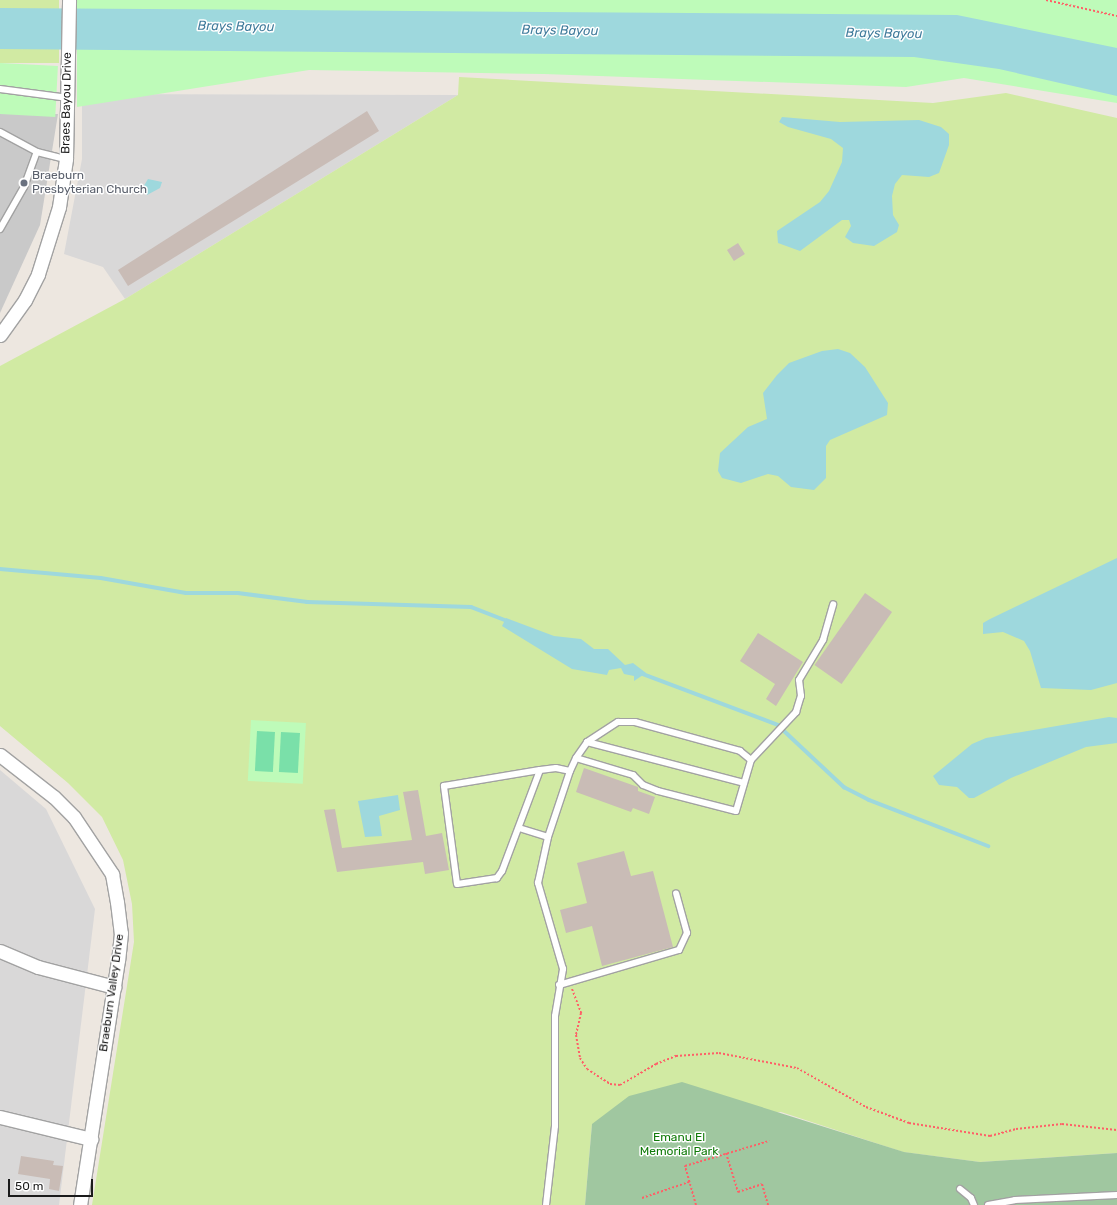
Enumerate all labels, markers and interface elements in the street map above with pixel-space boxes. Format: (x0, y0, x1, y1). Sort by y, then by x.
water label: Brays Bayou (197, 19, 275, 35)
water label: Brays Bayou (521, 23, 599, 39)
water label: Brays Bayou (845, 26, 923, 42)
street label: Braes Bayou Drive (59, 52, 75, 154)
place label: Braeburn Presbyterian Church (32, 169, 147, 197)
marker: Braeburn Presbyterian Church (19, 178, 29, 188)
street label: Braeburn Valley Drive (97, 933, 127, 1053)
park label: Emanu El Memorial Park (640, 1131, 718, 1159)
scale bar (10, 1171, 95, 1197)
text: 50 m (15, 1179, 43, 1193)

